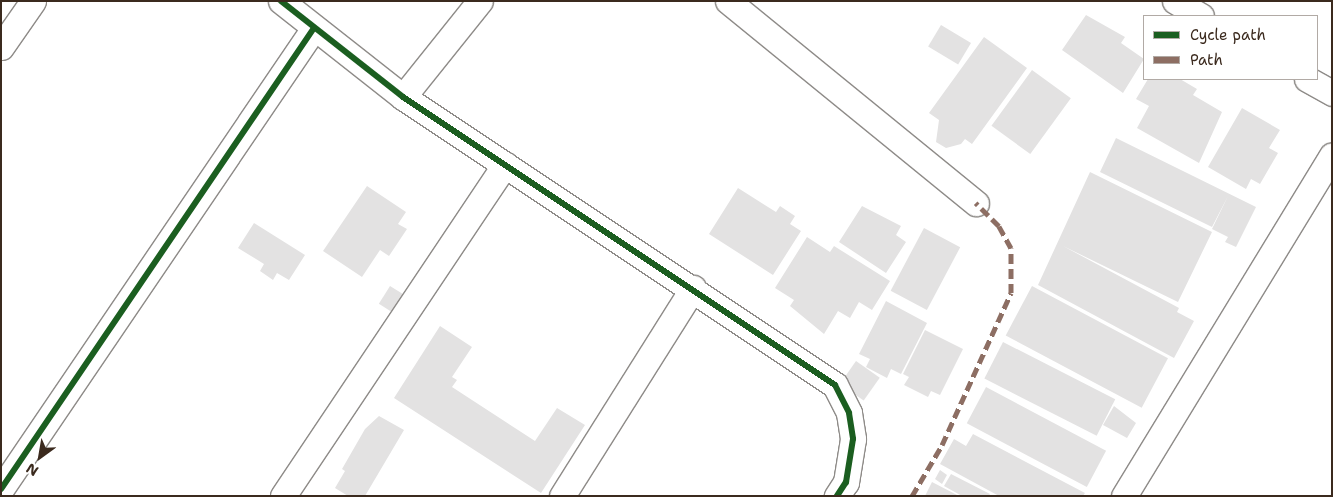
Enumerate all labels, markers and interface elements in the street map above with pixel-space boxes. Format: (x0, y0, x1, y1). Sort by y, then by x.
legend (1143, 15, 1318, 80)
text: Cycle path (1190, 25, 1266, 45)
text: Path (1190, 50, 1223, 70)
north arrow (15, 432, 65, 482)
text: N (23, 459, 42, 480)

